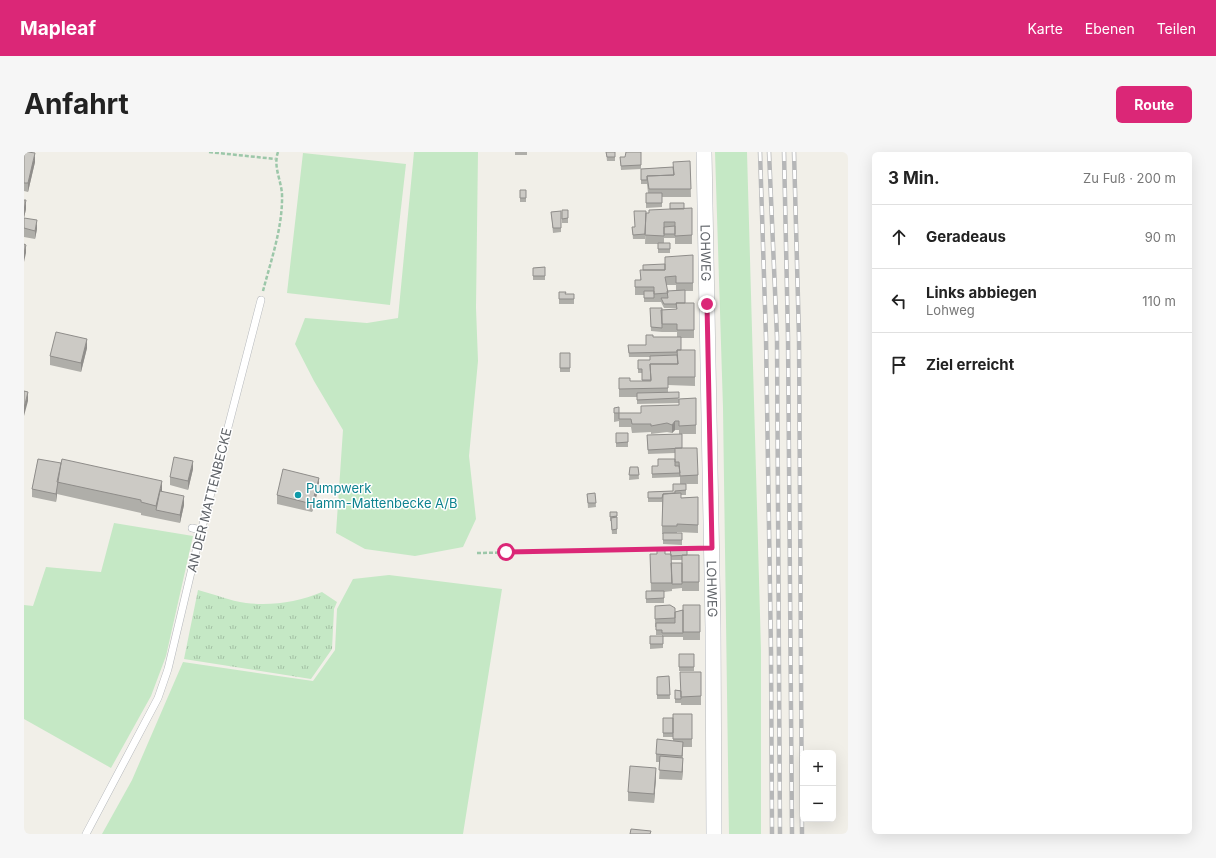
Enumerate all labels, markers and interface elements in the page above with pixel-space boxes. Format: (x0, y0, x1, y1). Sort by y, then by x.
text: Mapleaf (20, 17, 96, 40)
text: Karte (1027, 20, 1063, 37)
text: Ebenen (1085, 20, 1135, 37)
text: Teilen (1157, 20, 1196, 37)
button: Route (1116, 86, 1192, 123)
text: Anfahrt (24, 87, 129, 121)
text: 3 Min. (888, 168, 940, 188)
text: Zu Fuß · 200 m (1083, 170, 1176, 186)
street label: LOHWEG (697, 224, 714, 282)
icon: ahead (888, 226, 910, 248)
text: Geradeaus (926, 227, 1006, 246)
text: 90 m (1145, 229, 1176, 245)
text: Links abbiegen (926, 283, 1037, 302)
icon: left (888, 290, 910, 312)
text: 110 m (1142, 293, 1176, 309)
route end (698, 295, 716, 313)
text: Lohweg (926, 302, 975, 318)
icon: arrive (888, 354, 910, 376)
text: Ziel erreicht (926, 355, 1014, 374)
street label: AN DER MATTENBECKE (183, 426, 235, 574)
place label: Pumpwerk Hamm-Mattenbecke A/B (306, 480, 458, 511)
marker: Pumpwerk Hamm-Mattenbecke A/B (293, 490, 303, 500)
route start (497, 543, 515, 561)
street label: LOHWEG (704, 560, 721, 618)
map controls (800, 750, 836, 822)
button: + (800, 750, 836, 786)
button: − (800, 786, 836, 822)

